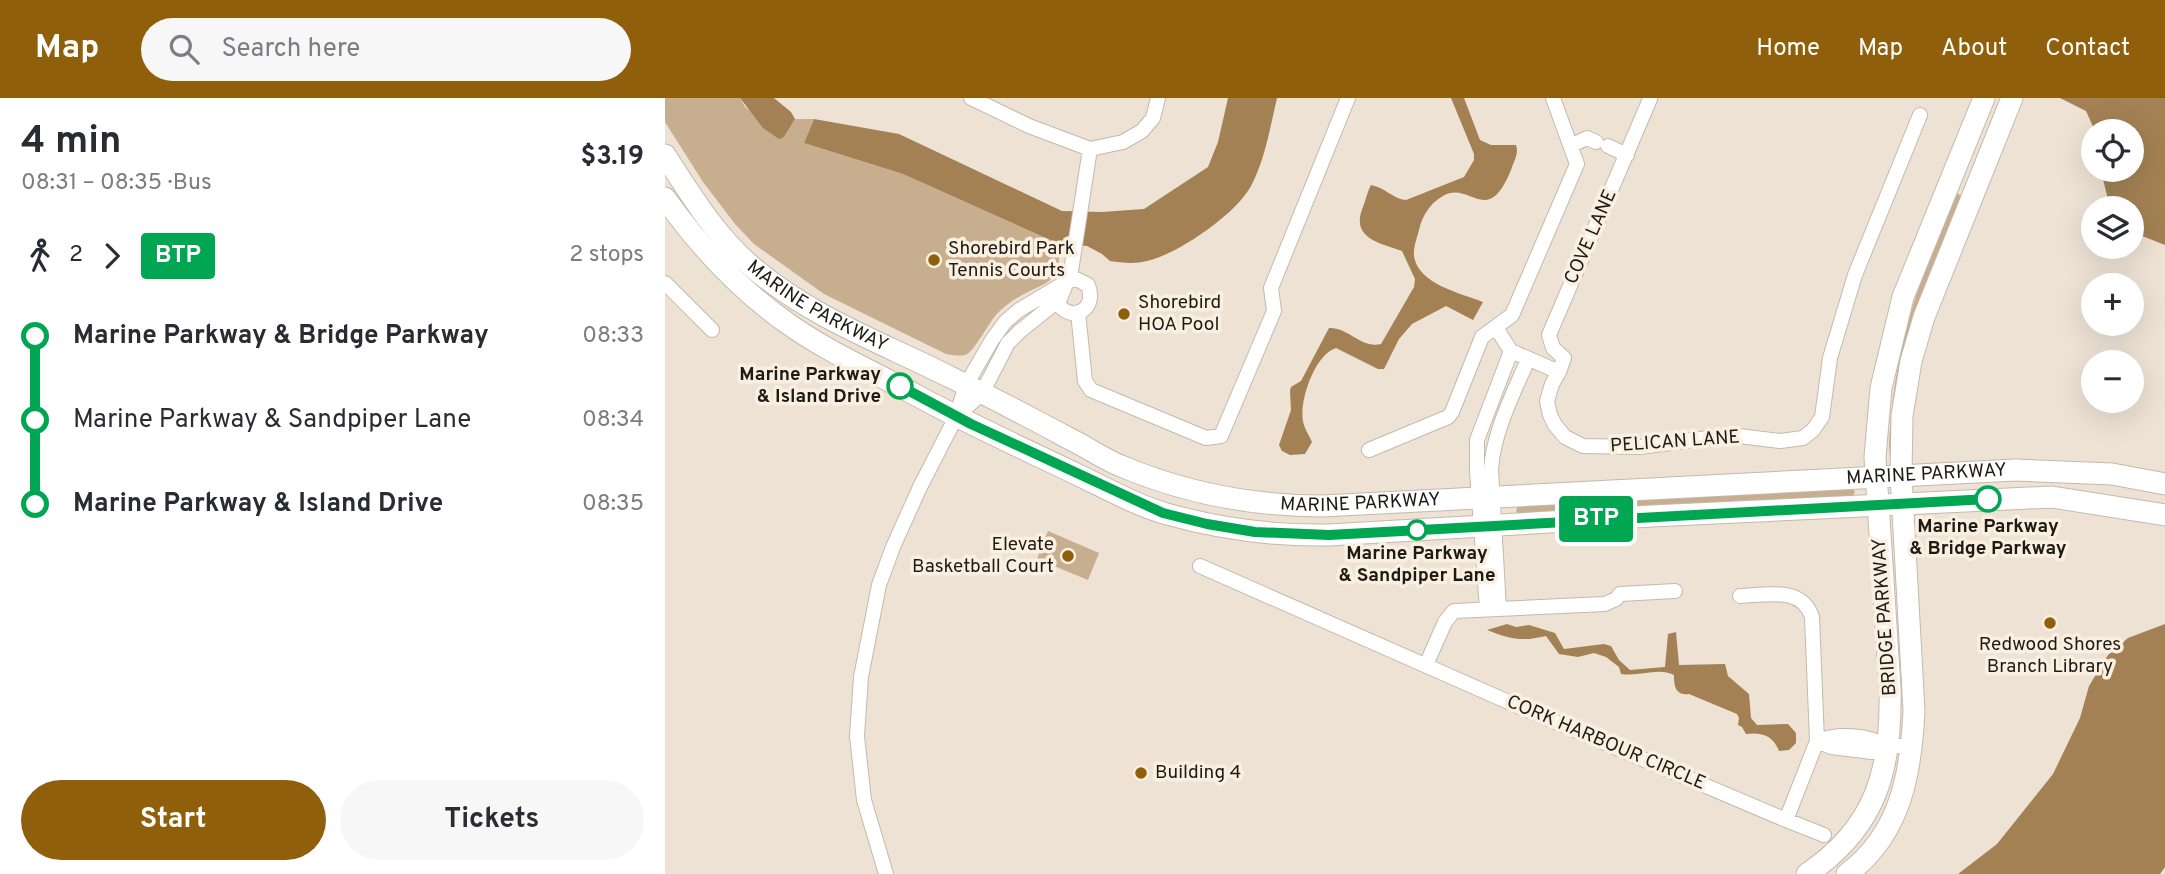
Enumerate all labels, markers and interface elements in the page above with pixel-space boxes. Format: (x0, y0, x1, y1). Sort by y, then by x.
search box (141, 18, 631, 81)
text: Map (35, 28, 99, 70)
icon: search (165, 30, 203, 68)
text: Search here (221, 33, 360, 66)
text: Home (1756, 34, 1820, 64)
text: Map (1858, 34, 1903, 64)
text: About (1941, 34, 2007, 64)
text: Contact (2045, 34, 2130, 64)
text: 4 min (21, 118, 121, 167)
map controls (2081, 119, 2144, 413)
button: locate (2081, 119, 2144, 182)
text: $3.19 (581, 141, 644, 174)
text: 08:31 – 08:35 · Bus (21, 169, 212, 198)
street label: COVE LANE (1560, 186, 1622, 288)
button: layers (2081, 196, 2144, 259)
icon: walk (21, 237, 59, 275)
icon: forward (93, 237, 131, 275)
place label: Shorebird Park Tennis Courts (948, 237, 1075, 283)
text: 2 (69, 241, 83, 270)
text: BTP (155, 241, 201, 271)
text: 2 stops (569, 241, 644, 270)
marker: Shorebird Park Tennis Courts (926, 252, 942, 268)
street label: MARINE PARKWAY (742, 255, 892, 358)
button: + (2081, 273, 2144, 336)
place label: Shorebird HOA Pool (1138, 291, 1221, 337)
marker: Shorebird HOA Pool (1116, 306, 1132, 322)
text: Marine Parkway & Bridge Parkway (73, 320, 489, 353)
text: 08:33 (582, 322, 644, 351)
button: − (2081, 350, 2144, 413)
place label: Marine Parkway & Island Drive (739, 363, 881, 409)
marker: Marine Parkway & Island Drive (887, 373, 913, 399)
text: Marine Parkway & Sandpiper Lane (73, 404, 471, 437)
text: 08:34 (582, 406, 644, 435)
street label: PELICAN LANE (1609, 426, 1741, 458)
street label: MARINE PARKWAY (1846, 458, 2007, 491)
marker: Marine Parkway & Bridge Parkway (1975, 486, 2001, 512)
text: Marine Parkway & Island Drive (73, 488, 443, 521)
street label: MARINE PARKWAY (1279, 488, 1441, 518)
text: 08:35 (582, 490, 644, 519)
line badge: BTP (1556, 496, 1636, 542)
text: BTP (1573, 504, 1619, 534)
place label: Marine Parkway & Bridge Parkway (1909, 515, 2067, 561)
marker: Marine Parkway & Sandpiper Lane (1407, 520, 1427, 540)
place label: Elevate Basketball Court (912, 533, 1054, 579)
street label: BRIDGE PARKWAY (1868, 537, 1902, 697)
place label: Marine Parkway & Sandpiper Lane (1338, 542, 1496, 588)
marker: Elevate Basketball Court (1060, 548, 1076, 564)
marker: Redwood Shores Branch Library (2042, 615, 2058, 631)
place label: Redwood Shores Branch Library (1979, 633, 2121, 679)
street label: CORK HARBOUR CIRCLE (1503, 690, 1709, 796)
place label: Building 4 (1155, 761, 1241, 785)
marker: Building 4 (1133, 765, 1149, 781)
button: Start (21, 780, 326, 860)
button: Tickets (340, 780, 644, 860)

